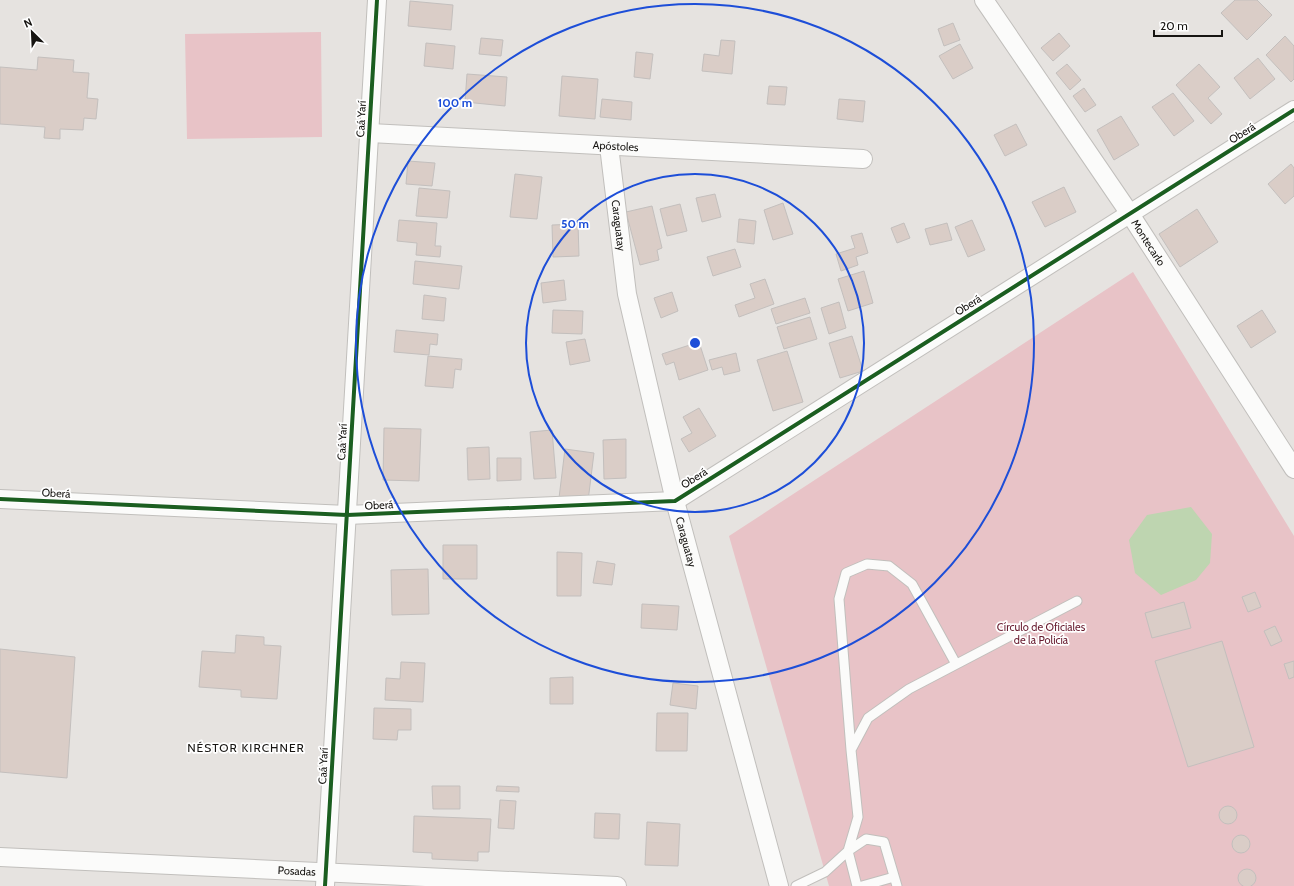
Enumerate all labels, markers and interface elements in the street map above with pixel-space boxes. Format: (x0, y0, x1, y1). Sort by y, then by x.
north arrow (12, 12, 52, 52)
scale bar (1154, 12, 1222, 38)
text: N (22, 15, 34, 31)
text: 20 m (1160, 18, 1188, 33)
text: 100 m (438, 95, 472, 110)
street label: Caá Yarí (353, 100, 369, 138)
street label: Oberá (1226, 119, 1259, 147)
street label: Apóstoles (592, 138, 639, 154)
street label: Caraguatay (609, 199, 629, 252)
text: 50 m (561, 216, 589, 231)
street label: Montecarlo (1128, 217, 1168, 268)
street label: Oberá (952, 291, 985, 319)
centre of rings (688, 336, 702, 350)
street label: Caá Yarí (334, 423, 350, 461)
street label: Oberá (678, 464, 711, 492)
street label: Oberá (41, 485, 71, 501)
street label: Oberá (364, 497, 394, 513)
street label: Caraguatay (673, 515, 700, 569)
park label: Círculo de Oficiales de la Policía (997, 620, 1086, 647)
district label: NÉSTOR KIRCHNER (187, 740, 305, 755)
street label: Caá Yarí (315, 747, 331, 785)
street label: Posadas (277, 863, 316, 879)

